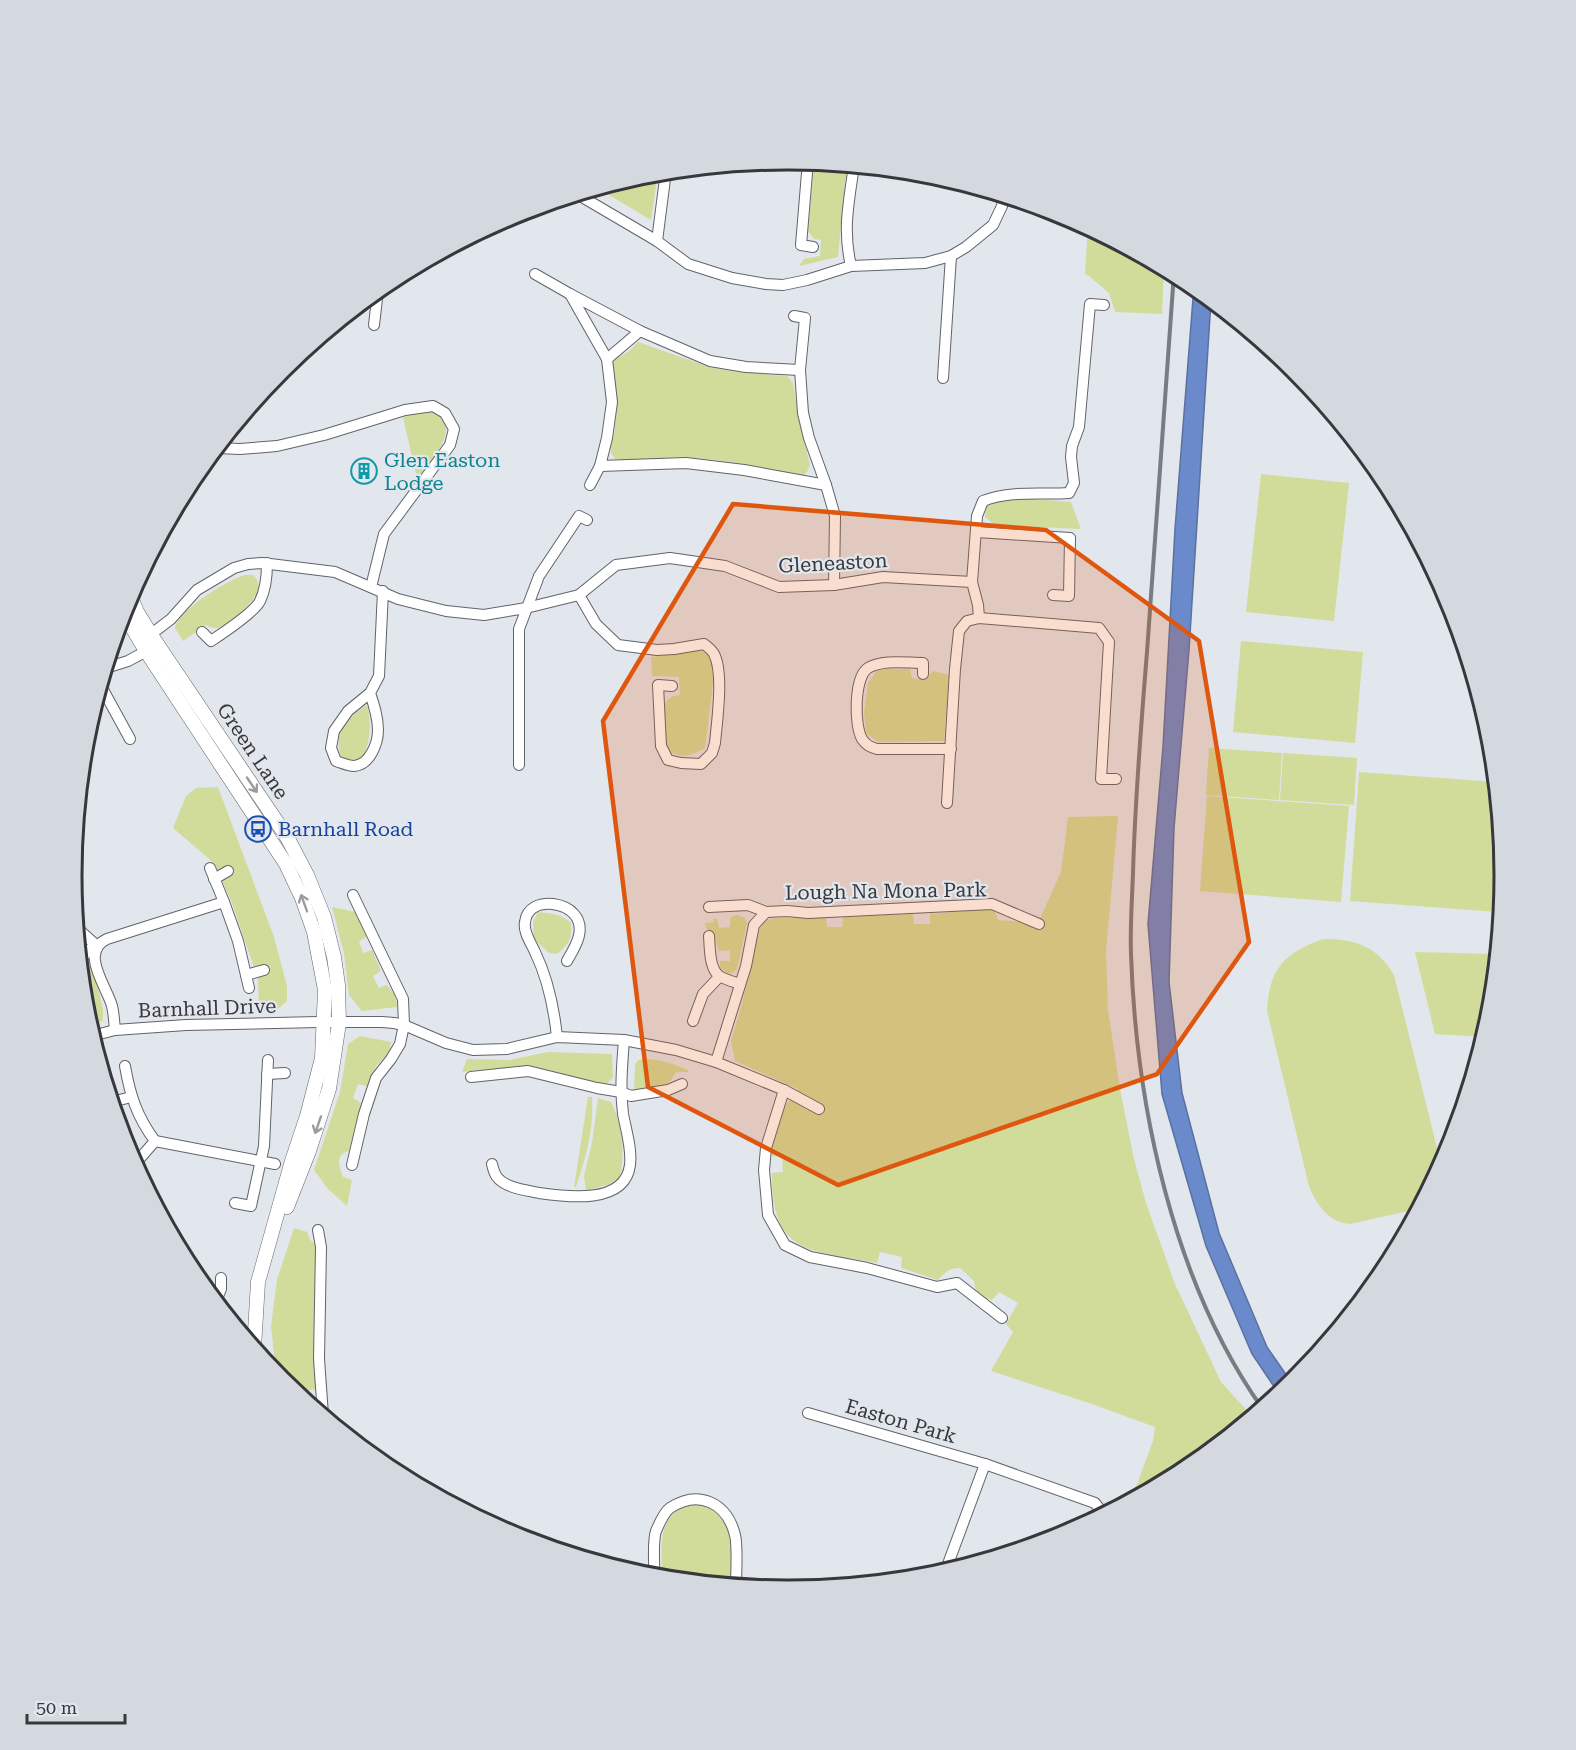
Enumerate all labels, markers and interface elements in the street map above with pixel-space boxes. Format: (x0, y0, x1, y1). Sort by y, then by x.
place label: Glen Easton Lodge (384, 448, 500, 495)
building icon: Glen Easton Lodge (349, 456, 379, 486)
street label: Gleneaston (778, 548, 888, 578)
street label: Green Lane (212, 698, 294, 804)
one-way arrow (246, 777, 258, 793)
bus stop icon: Barnhall Road (243, 814, 273, 844)
place label: Barnhall Road (278, 817, 413, 841)
street label: Lough Na Mona Park (785, 877, 988, 905)
one-way arrow (298, 895, 309, 913)
street label: Barnhall Drive (137, 994, 277, 1022)
one-way arrow (312, 1116, 323, 1134)
street label: Easton Park (843, 1394, 960, 1448)
scale bar (27, 1687, 124, 1725)
text: 50 m (36, 1697, 77, 1718)

